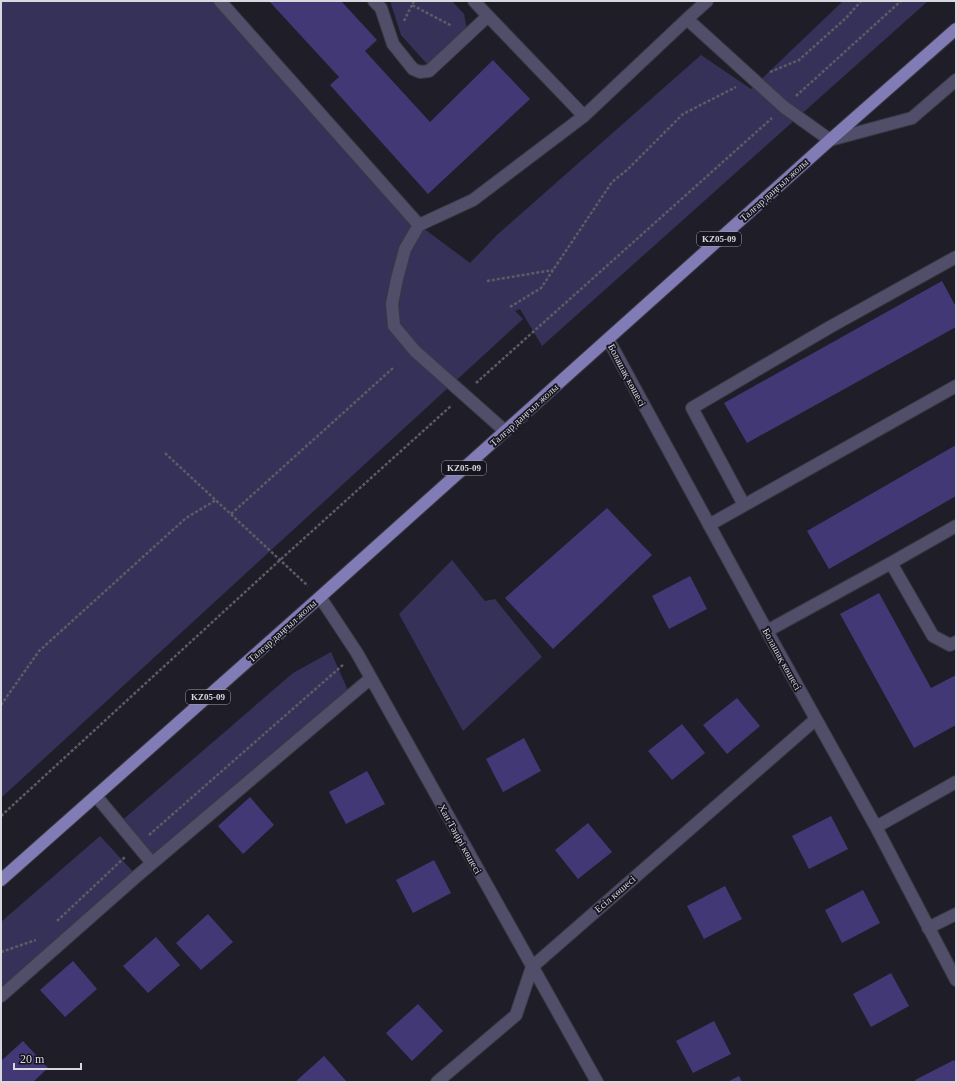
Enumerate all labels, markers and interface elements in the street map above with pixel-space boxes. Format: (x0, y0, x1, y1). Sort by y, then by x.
street label: Талғар даңғыл жолы (738, 156, 811, 223)
road number: KZ05-09 (697, 232, 741, 246)
street label: Болашақ көшесі (606, 342, 648, 408)
street label: Талғар даңғыл жолы (488, 381, 561, 448)
road number: KZ05-09 (442, 461, 486, 475)
street label: Талғар даңғыл жолы (246, 597, 319, 664)
street label: Болашақ көшесі (760, 626, 804, 692)
road number: KZ05-09 (186, 690, 230, 704)
street label: Хан Тәңірі көшесі (436, 802, 484, 876)
street label: Есіл көшесі (592, 873, 638, 915)
scale bar (14, 1045, 81, 1071)
text: 20 m (20, 1052, 45, 1066)

